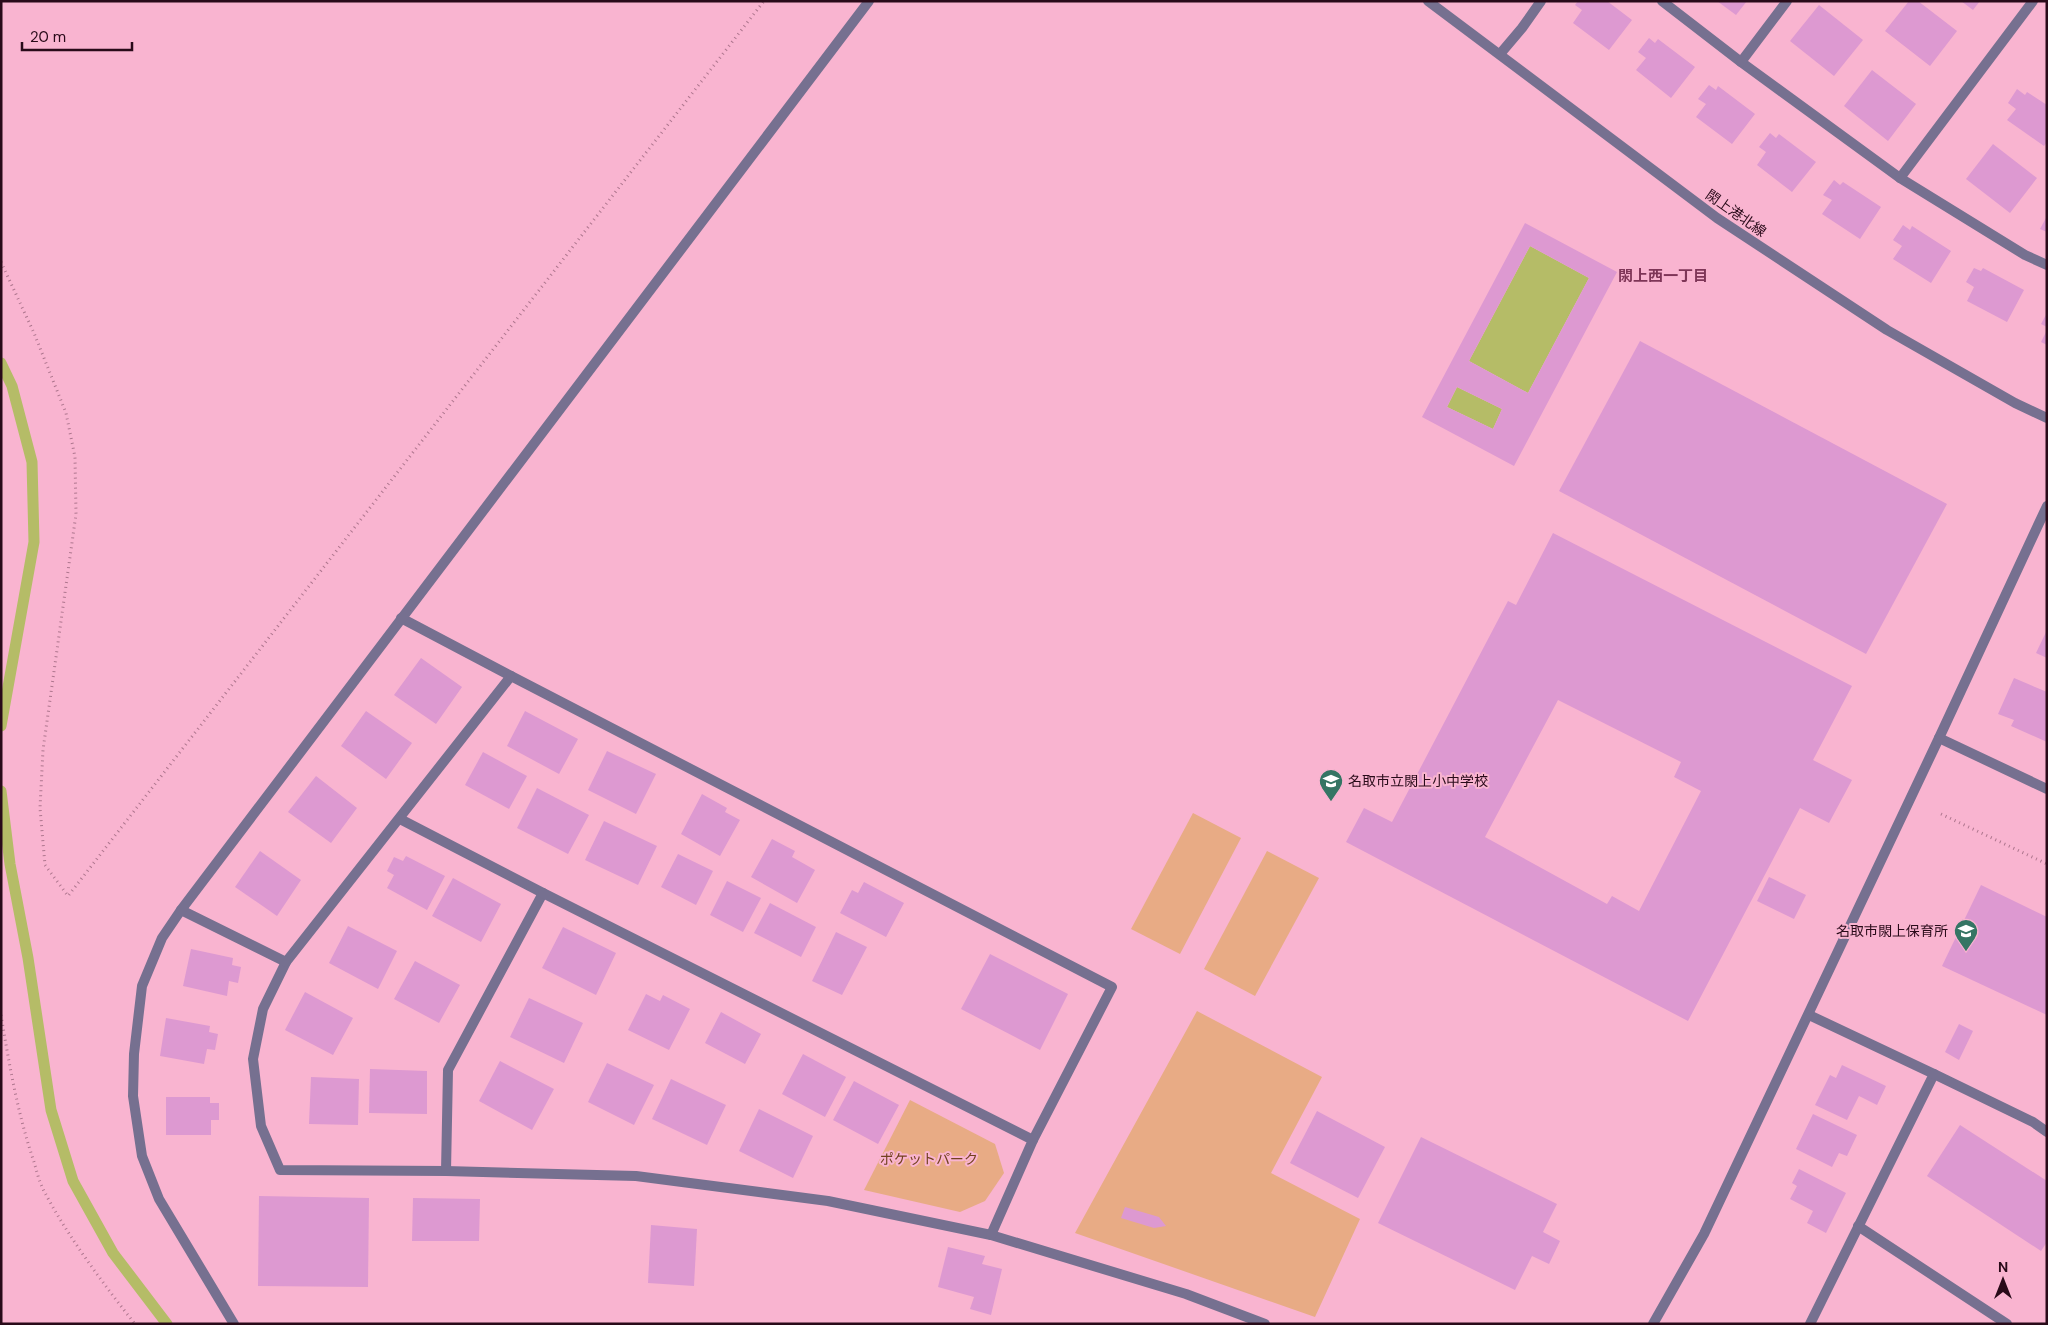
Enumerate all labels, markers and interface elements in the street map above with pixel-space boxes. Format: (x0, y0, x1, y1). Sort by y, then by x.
scale bar (22, 20, 132, 52)
text: 20 m (30, 27, 66, 47)
street label: 閖上港北線 (1702, 186, 1770, 240)
district label: 閖上西一丁目 (1618, 266, 1708, 286)
school or university icon: 名取市立閖上小中学校 (1318, 768, 1344, 802)
place label: 名取市立閖上小中学校 (1348, 772, 1488, 790)
school or university icon: 名取市閖上保育所 (1953, 918, 1979, 952)
place label: 名取市閖上保育所 (1836, 922, 1948, 940)
park label: ポケットパーク (880, 1150, 978, 1168)
north arrow (1978, 1255, 2028, 1305)
text: N (1998, 1258, 2008, 1276)

